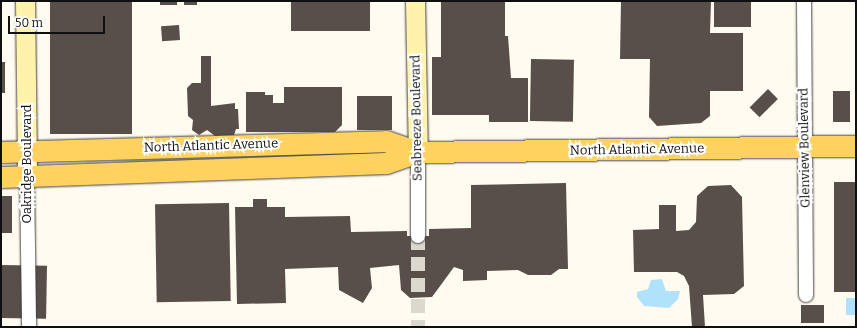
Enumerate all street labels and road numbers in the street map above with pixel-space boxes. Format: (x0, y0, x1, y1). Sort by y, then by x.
street label: Seabreeze Boulevard (408, 55, 426, 181)
street label: Glenview Boulevard (796, 88, 814, 208)
street label: Oakridge Boulevard (19, 105, 35, 223)
street label: North Atlantic Avenue (144, 136, 278, 156)
street label: North Atlantic Avenue (570, 141, 704, 159)

